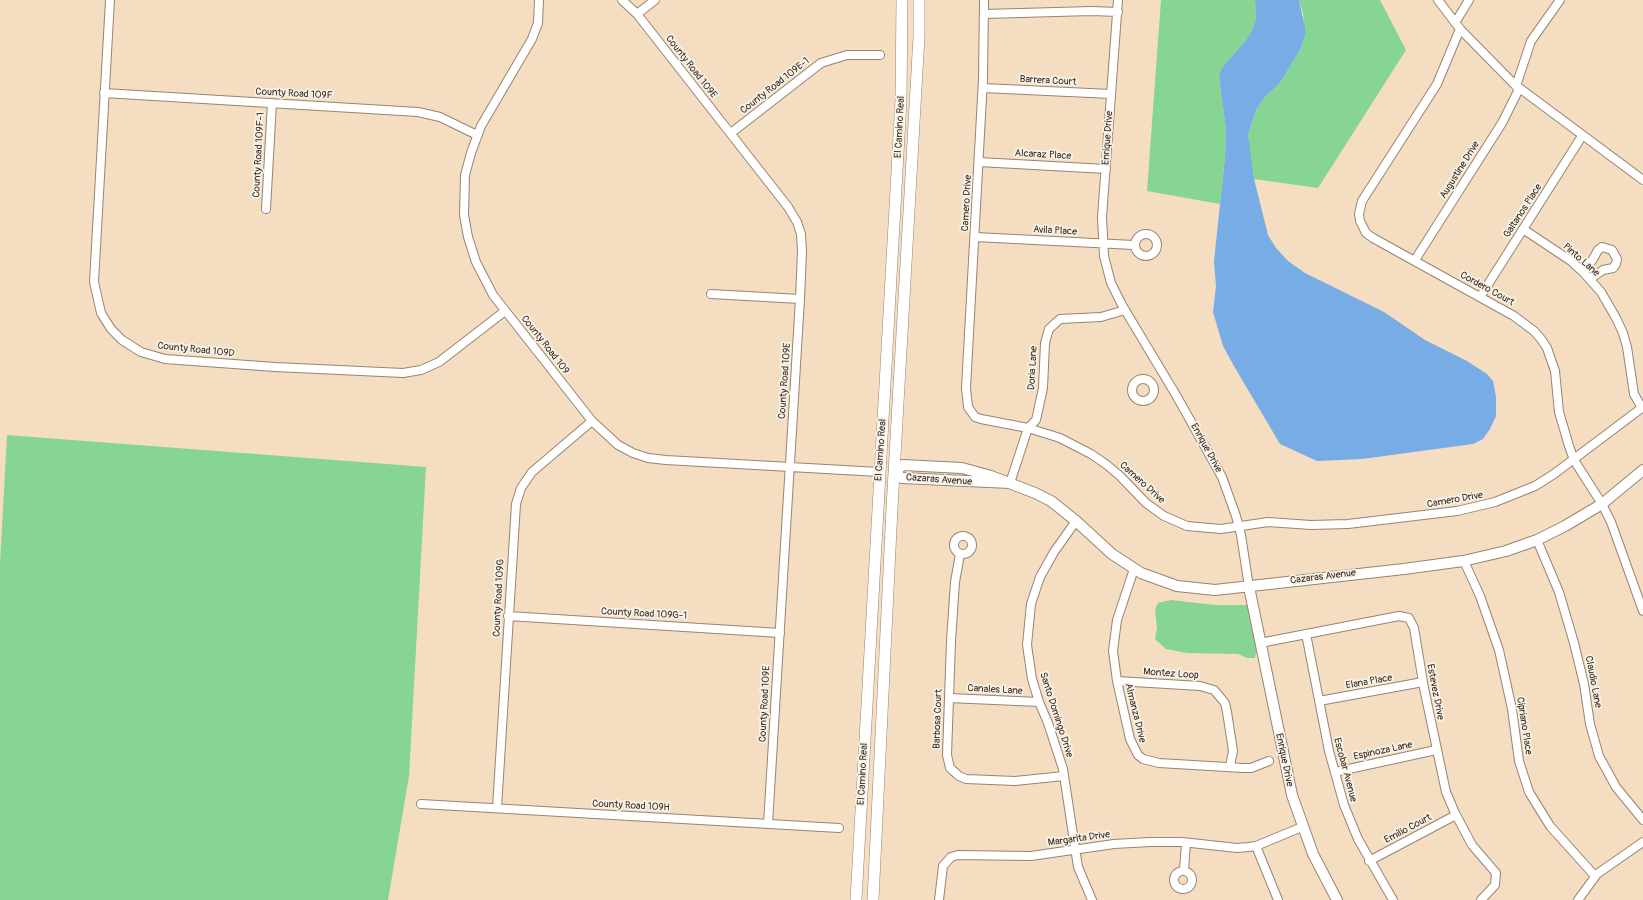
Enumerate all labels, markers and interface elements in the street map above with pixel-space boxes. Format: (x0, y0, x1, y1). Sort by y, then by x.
street label: County Road 109E (663, 33, 719, 101)
street label: County Road 109E-1 (738, 55, 812, 117)
street label: Barrera Court (1019, 74, 1077, 88)
street label: County Road 109F (255, 86, 333, 102)
street label: El Camino Real (892, 96, 908, 158)
street label: Enrique Drive (1100, 110, 1116, 166)
street label: County Road 109F-1 (251, 112, 267, 198)
street label: Augustine Drive (1438, 139, 1482, 201)
street label: Alcaraz Place (1014, 148, 1072, 162)
street label: Camero Drive (960, 174, 974, 232)
street label: Gaitanos Place (1501, 182, 1545, 240)
street label: Avila Place (1033, 224, 1077, 238)
street label: Pinto Lane (1560, 241, 1602, 279)
street label: Cordero Court (1458, 269, 1516, 309)
street label: County Road 109 (518, 313, 572, 377)
street label: County Road 109D (157, 340, 235, 360)
street label: County Road 109E (776, 342, 794, 420)
street label: Doria Lane (1026, 346, 1040, 390)
street label: El Camino Real (873, 419, 889, 481)
street label: Enrique Drive (1188, 421, 1224, 475)
street label: Camero Drive (1117, 460, 1167, 506)
street label: Cazaras Avenue (906, 472, 972, 488)
street label: Camero Drive (1426, 489, 1484, 511)
street label: County Road 109G (491, 559, 507, 637)
street label: Cazaras Avenue (1289, 567, 1357, 587)
street label: County Road 109G-1 (601, 606, 687, 622)
street label: Claudio Lane (1582, 655, 1604, 709)
street label: Estevez Drive (1424, 663, 1446, 721)
street label: County Road 109E (757, 665, 773, 743)
street label: Montez Loop (1143, 666, 1199, 682)
street label: Santo Domingo Drive (1037, 671, 1075, 759)
street label: Elana Place (1345, 672, 1393, 692)
street label: Almanza Drive (1122, 682, 1148, 744)
street label: Canales Lane (967, 683, 1023, 697)
street label: Barbosa Court (931, 689, 945, 749)
street label: Cipriano Place (1514, 696, 1534, 756)
street label: Enrique Drive (1272, 732, 1296, 788)
street label: Escobar Avenue (1331, 736, 1359, 804)
street label: Espinoza Lane (1352, 739, 1414, 763)
street label: El Camino Real (855, 743, 871, 805)
street label: County Road 109H (592, 798, 670, 814)
street label: Emilio Court (1382, 812, 1434, 846)
street label: Margarita Drive (1047, 829, 1111, 849)

